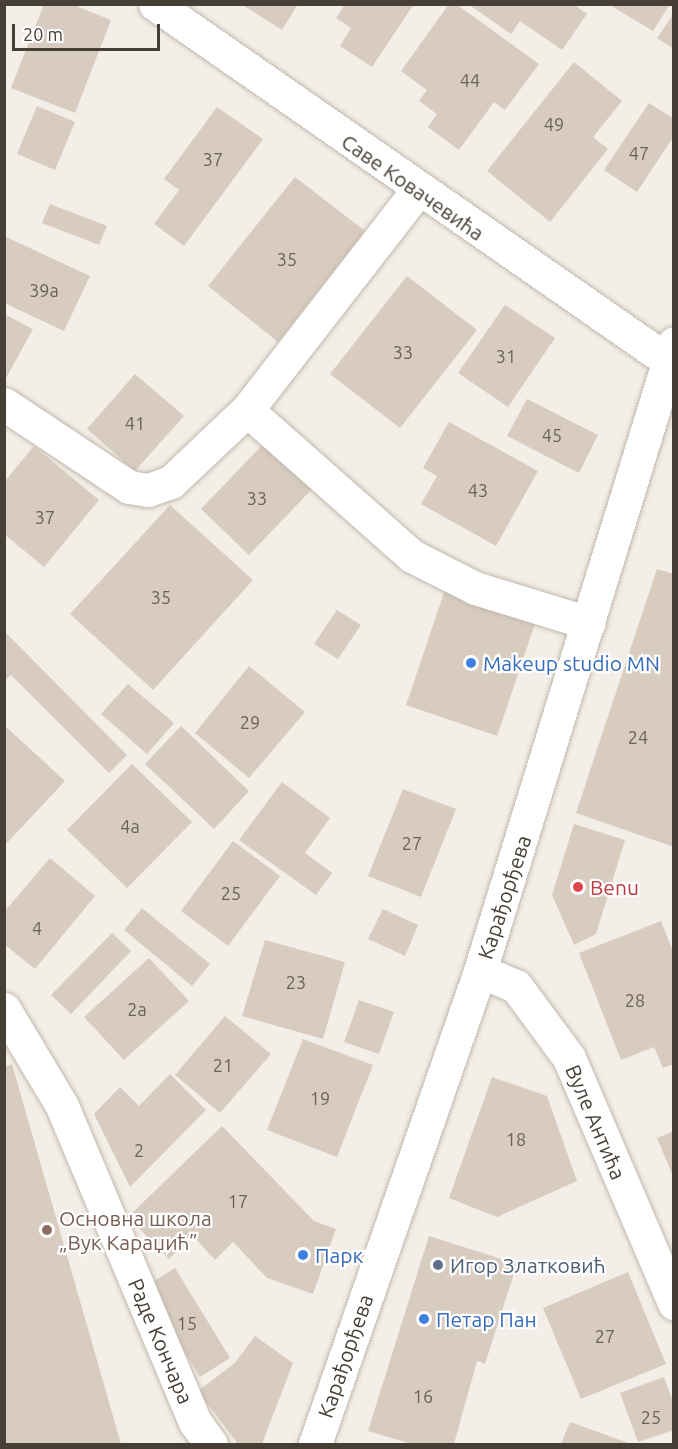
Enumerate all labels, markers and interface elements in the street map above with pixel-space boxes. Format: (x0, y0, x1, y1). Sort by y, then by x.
scale bar (15, 12, 164, 50)
text: 20 m (23, 24, 63, 44)
house number: 44 (460, 69, 480, 91)
house number: 49 (544, 113, 564, 135)
street label: Саве Ковачевића (337, 128, 489, 246)
house number: 47 (629, 142, 649, 164)
house number: 37 (203, 148, 223, 170)
house number: 35 (277, 248, 297, 270)
house number: 39a (29, 279, 59, 301)
house number: 33 (393, 341, 413, 363)
house number: 31 (496, 345, 516, 367)
house number: 41 (125, 412, 145, 434)
house number: 45 (542, 424, 562, 446)
house number: 43 (468, 479, 488, 501)
house number: 33 (247, 487, 267, 509)
house number: 37 (35, 506, 55, 528)
house number: 35 (151, 586, 171, 608)
place label: Makeup studio MN (483, 650, 660, 676)
marker: Makeup studio MN (464, 656, 478, 670)
house number: 29 (240, 711, 260, 733)
house number: 24 (628, 726, 648, 748)
house number: 4a (120, 815, 140, 837)
house number: 27 (402, 832, 422, 854)
street label: Карађорђева (472, 832, 536, 962)
place label: Benu (590, 874, 639, 900)
marker: Benu (571, 880, 585, 894)
house number: 25 (221, 882, 241, 904)
house number: 4 (32, 917, 42, 939)
house number: 23 (286, 971, 306, 993)
house number: 28 (625, 989, 645, 1011)
house number: 2a (127, 998, 147, 1020)
house number: 21 (213, 1054, 233, 1076)
street label: Вуле Антића (561, 1061, 631, 1183)
house number: 19 (310, 1087, 330, 1109)
house number: 18 (506, 1128, 526, 1150)
house number: 2 (134, 1139, 144, 1161)
house number: 17 (228, 1190, 248, 1212)
place label: Основна школа „Вук Караџић” (59, 1205, 212, 1255)
marker: Основна школа „Вук Караџић” (40, 1223, 54, 1237)
place label: Парк (315, 1242, 363, 1268)
marker: Парк (296, 1248, 310, 1262)
place label: Игор Златковић (450, 1252, 606, 1278)
marker: Игор Златковић (431, 1258, 445, 1272)
street label: Раде Кончара (123, 1274, 199, 1408)
street label: Карађорђева (312, 1291, 378, 1421)
place label: Петар Пан (436, 1306, 537, 1332)
house number: 15 (177, 1312, 197, 1334)
marker: Петар Пан (417, 1312, 431, 1326)
house number: 27 (595, 1325, 615, 1347)
house number: 16 (413, 1385, 433, 1407)
house number: 25 (641, 1406, 661, 1428)

